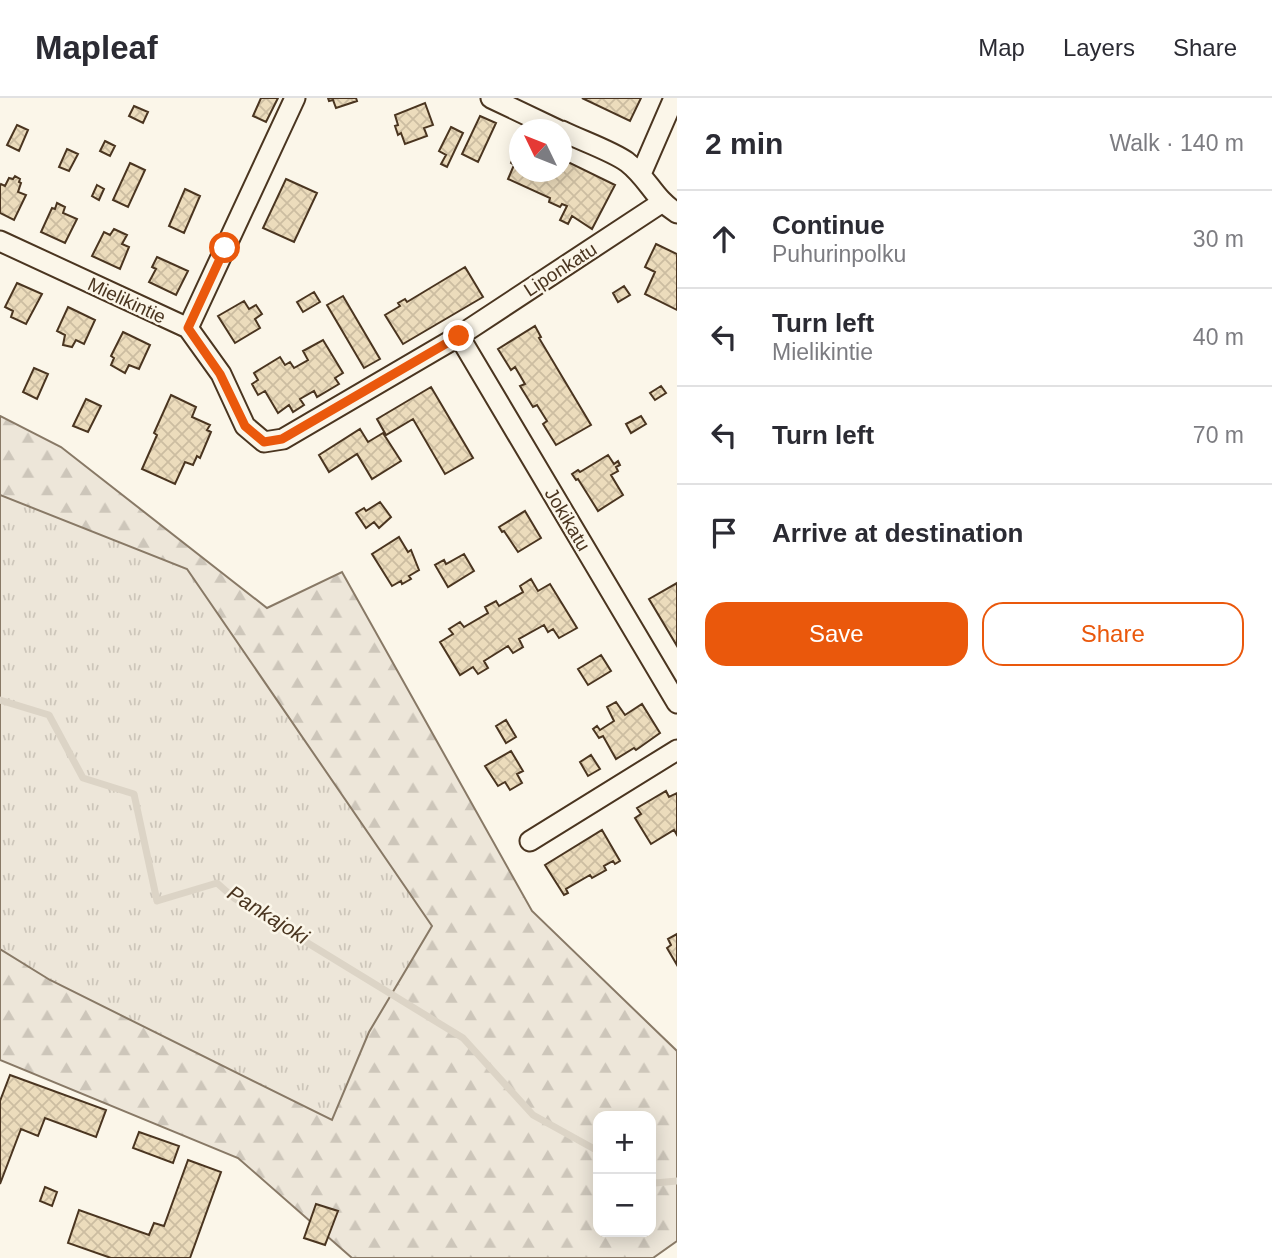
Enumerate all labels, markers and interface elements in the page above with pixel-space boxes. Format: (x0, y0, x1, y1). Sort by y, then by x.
text: Mapleaf (35, 29, 158, 66)
text: Map (978, 34, 1025, 61)
text: Layers (1063, 34, 1135, 61)
text: Share (1173, 34, 1237, 61)
north arrow (509, 119, 572, 182)
text: 2 min (705, 127, 783, 160)
text: Walk · 140 m (1109, 130, 1244, 156)
text: Continue (772, 210, 885, 240)
icon: ahead (705, 220, 743, 258)
text: 30 m (1193, 226, 1244, 252)
route start (209, 232, 240, 263)
street label: Liponkatu (520, 238, 601, 301)
text: Puhurinpolku (772, 241, 906, 267)
street label: Mielikintie (85, 273, 169, 328)
text: Turn left (772, 308, 874, 338)
icon: left (705, 318, 743, 356)
route end (443, 320, 474, 351)
text: 40 m (1193, 324, 1244, 350)
text: Mielikintie (772, 339, 873, 365)
icon: left (705, 416, 743, 454)
text: Turn left (772, 420, 874, 450)
text: 70 m (1193, 422, 1244, 448)
street label: Jokikatu (541, 484, 595, 555)
icon: arrive (705, 514, 743, 552)
text: Arrive at destination (772, 518, 1023, 548)
button: Save (705, 602, 968, 666)
button: Share (982, 602, 1244, 666)
water label: Pankajoki (224, 881, 314, 949)
map controls (593, 1111, 656, 1237)
button: + (593, 1111, 656, 1174)
button: − (593, 1174, 656, 1237)

